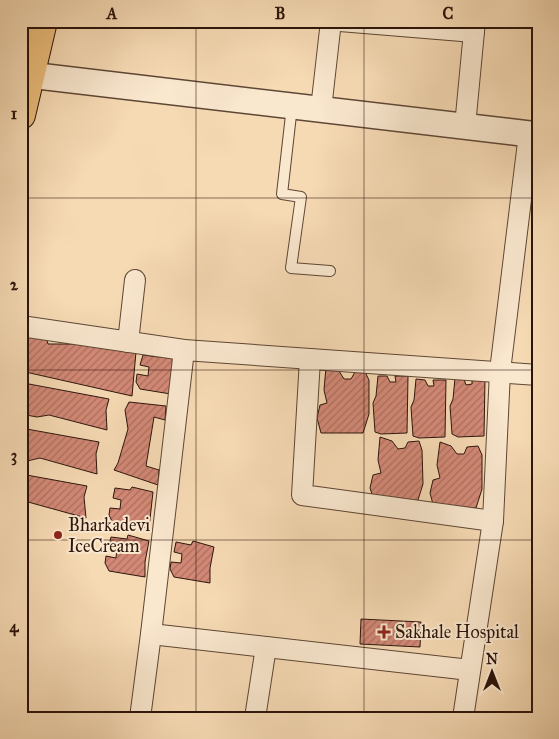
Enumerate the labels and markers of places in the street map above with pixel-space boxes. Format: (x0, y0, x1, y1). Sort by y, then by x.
place label: Bharkadevi IceCream (68, 514, 150, 557)
marker: Bharkadevi IceCream (52, 529, 64, 541)
place label: Sakhale Hospital (395, 621, 519, 643)
marker: Sakhale Hospital (377, 625, 391, 639)

